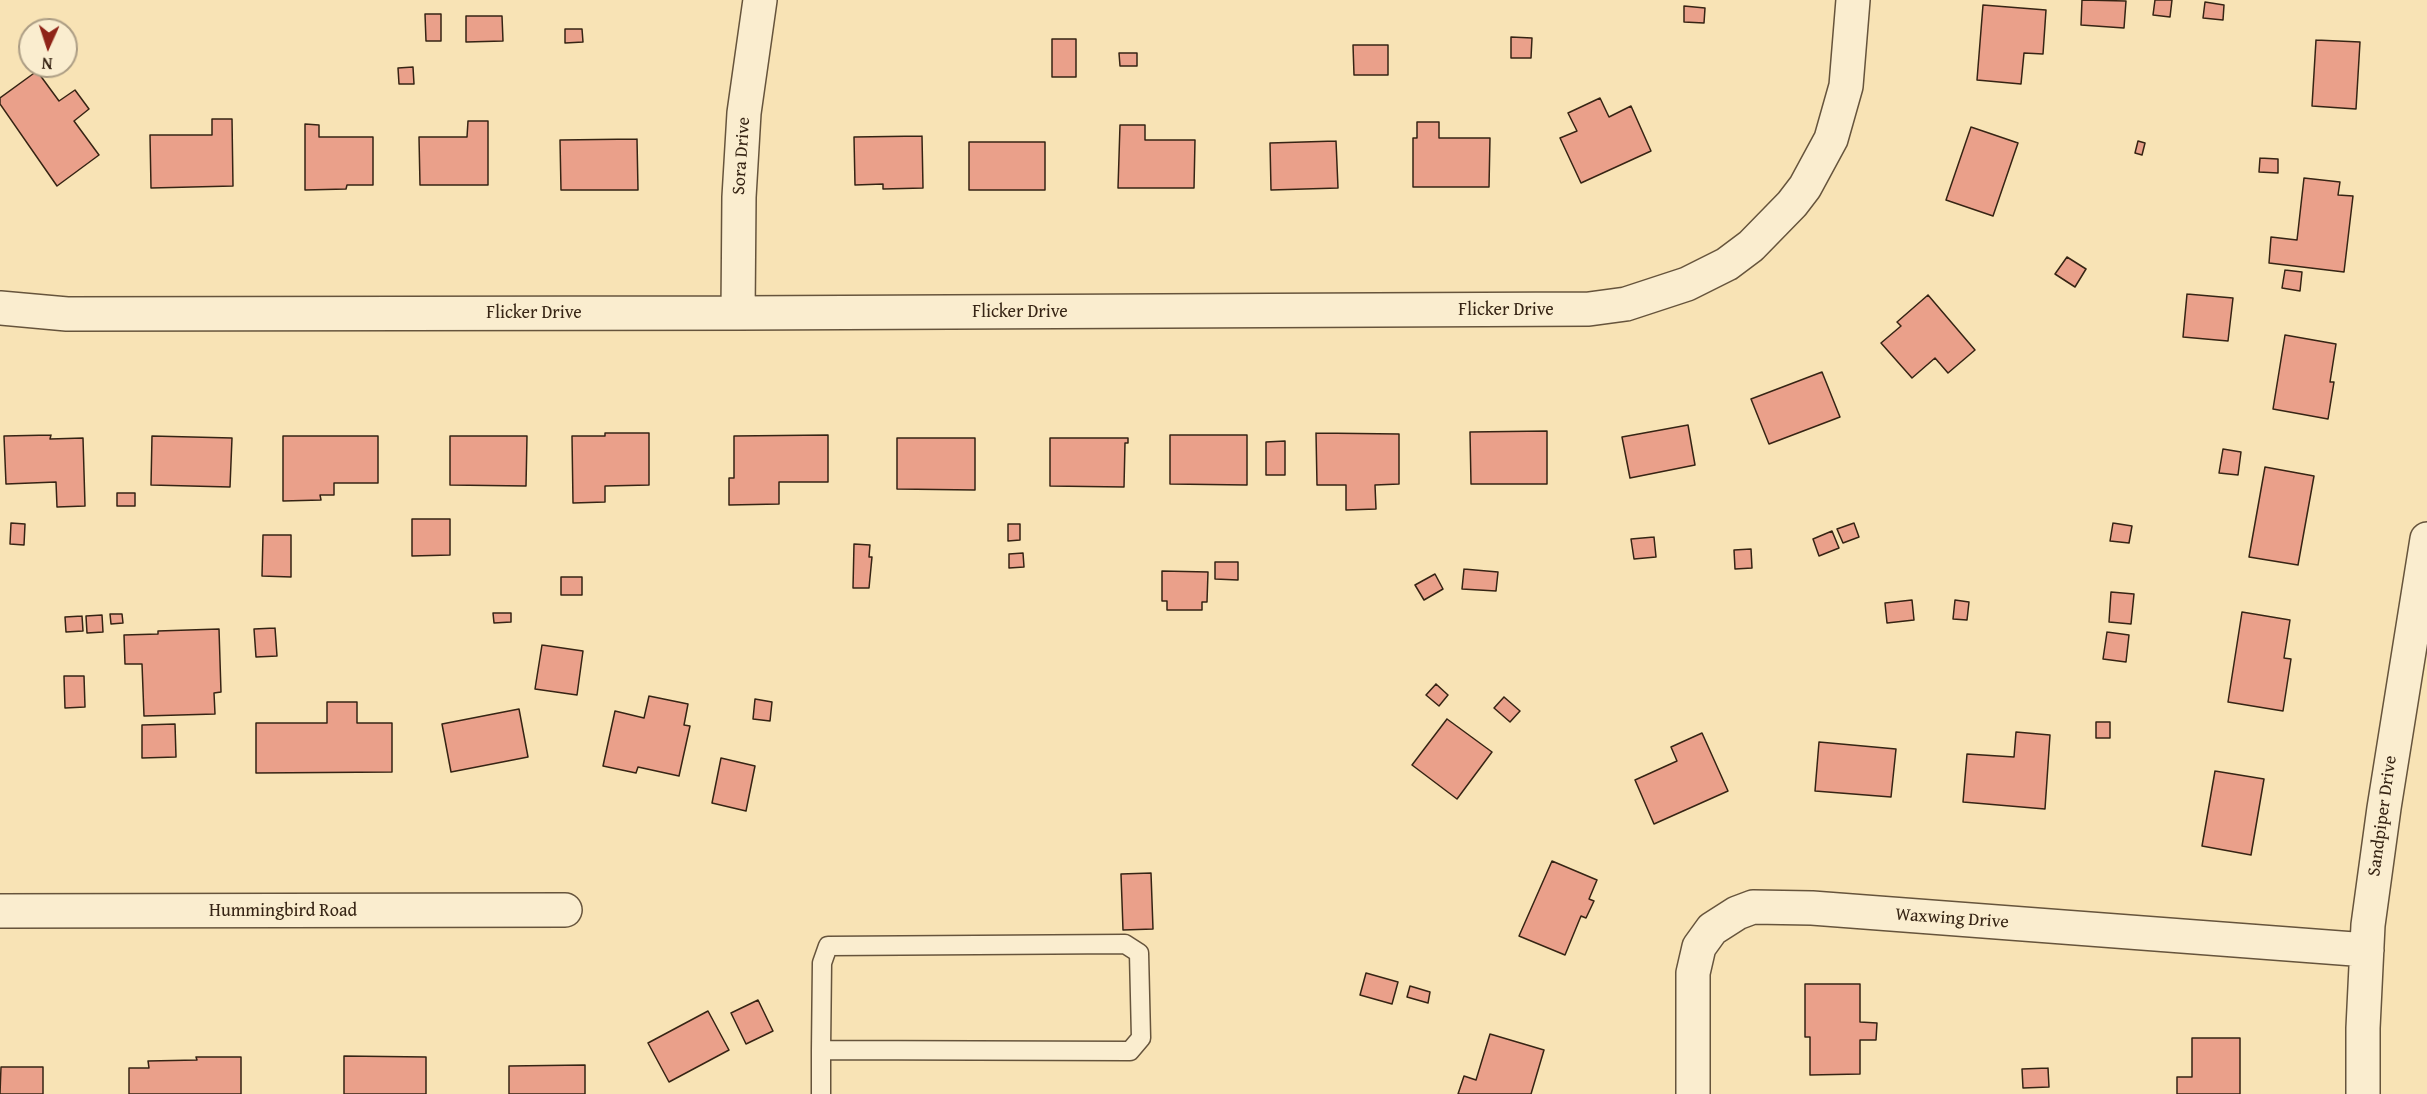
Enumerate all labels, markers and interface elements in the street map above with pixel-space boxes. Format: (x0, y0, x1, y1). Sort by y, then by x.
north arrow (18, 18, 78, 78)
text: N (41, 52, 53, 76)
street label: Sora Drive (729, 116, 755, 196)
street label: Flicker Drive (1458, 299, 1554, 321)
street label: Flicker Drive (972, 301, 1068, 323)
street label: Flicker Drive (486, 302, 582, 324)
street label: Sandpiper Drive (2364, 754, 2402, 878)
street label: Hummingbird Road (209, 900, 357, 922)
street label: Waxwing Drive (1895, 904, 2009, 934)

